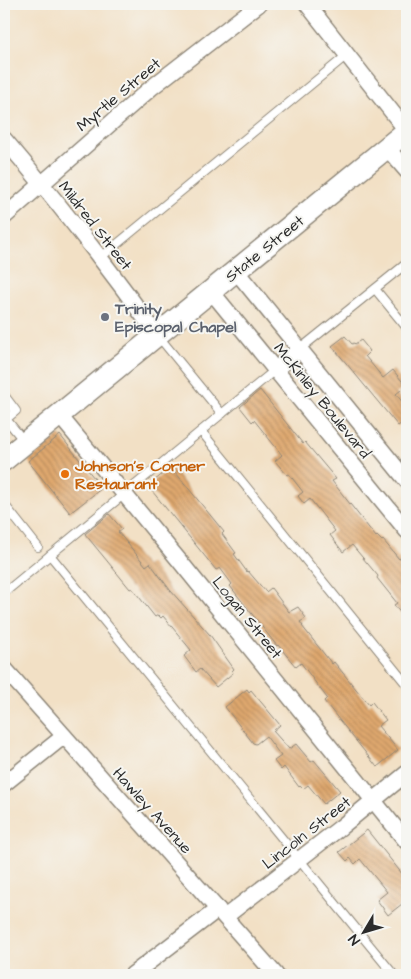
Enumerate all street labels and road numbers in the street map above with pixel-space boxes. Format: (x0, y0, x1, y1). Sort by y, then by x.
street label: Myrtle Street (72, 52, 167, 137)
street label: Mildred Street (53, 176, 137, 275)
street label: State Street (220, 210, 309, 287)
street label: McKinley Boulevard (268, 338, 376, 464)
street label: Logan Street (206, 572, 288, 665)
street label: Hawley Avenue (107, 763, 197, 859)
street label: Lincoln Street (258, 791, 356, 874)

